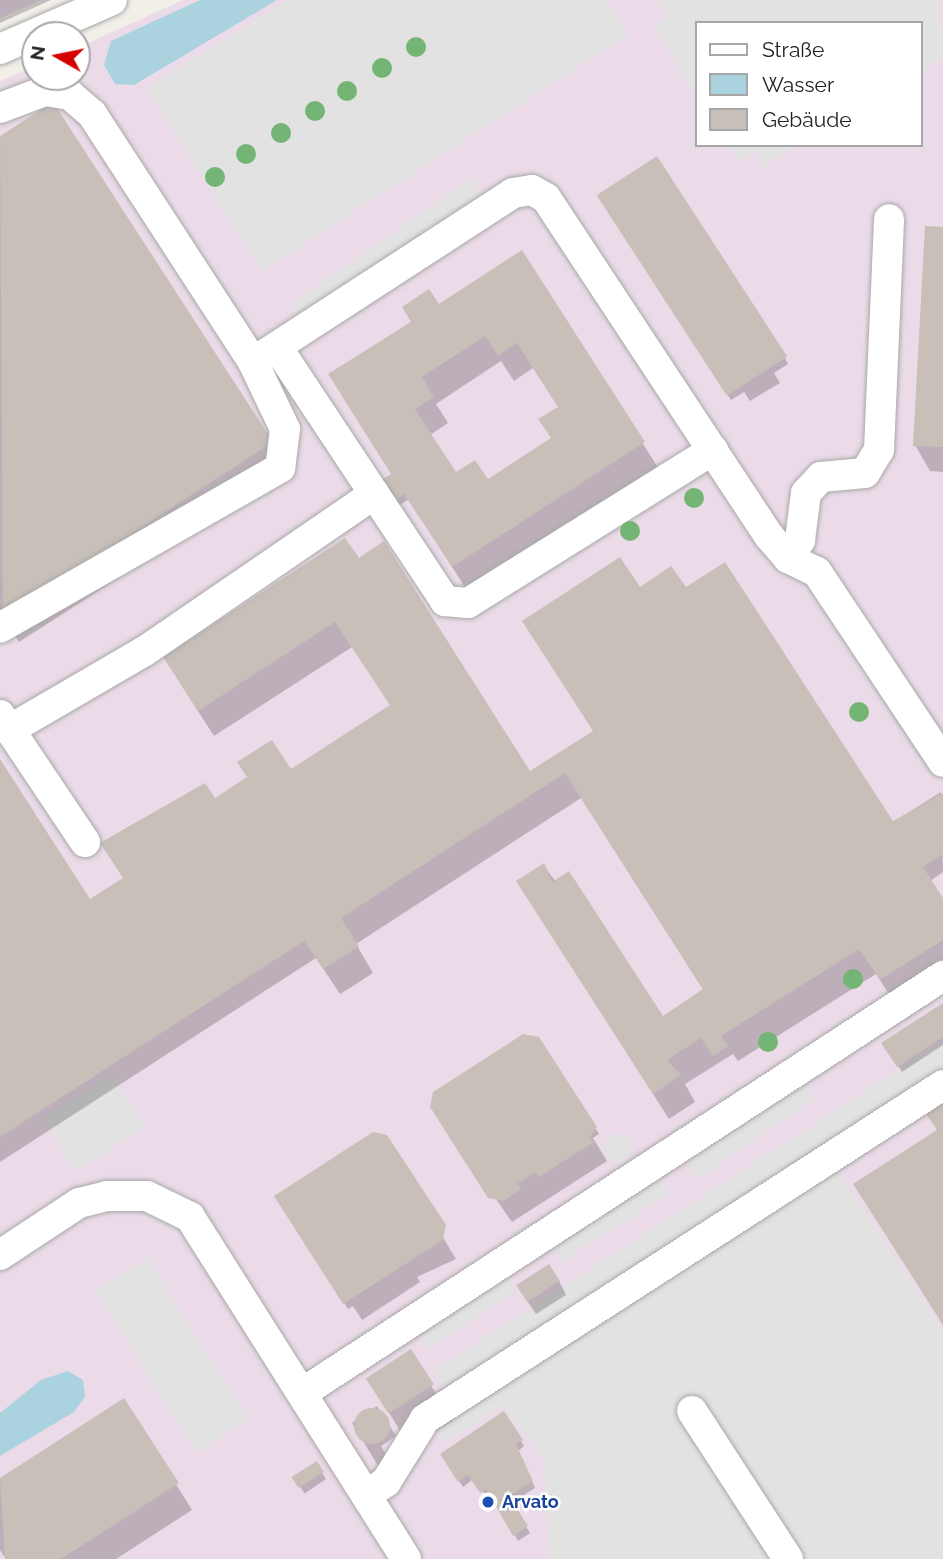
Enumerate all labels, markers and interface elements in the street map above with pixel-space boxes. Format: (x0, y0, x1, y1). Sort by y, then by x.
north arrow (21, 21, 91, 91)
legend (694, 21, 922, 147)
text: Straße (762, 37, 824, 62)
text: N (25, 44, 49, 62)
text: Wasser (762, 72, 834, 97)
text: Gebäude (762, 107, 852, 132)
place label: Arvato (502, 1491, 559, 1513)
marker: Arvato (480, 1494, 496, 1510)

